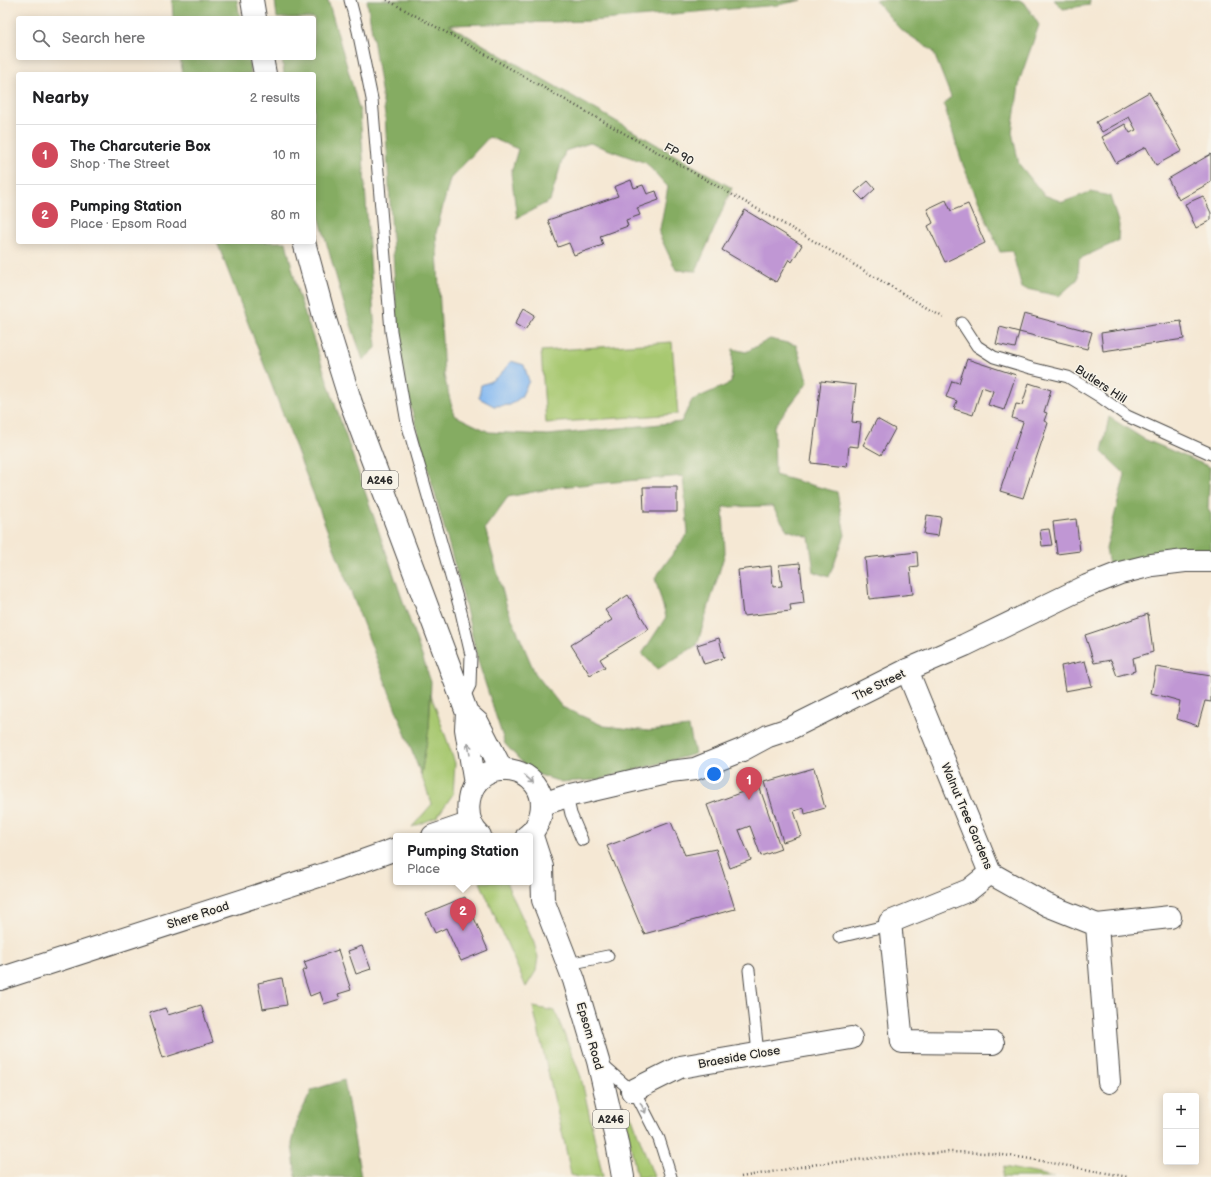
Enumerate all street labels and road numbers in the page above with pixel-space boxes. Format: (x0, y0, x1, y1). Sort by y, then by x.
street label: FP 90 (661, 140, 696, 169)
street label: Butlers Hill (1072, 362, 1129, 407)
road number: A246 (362, 471, 398, 489)
street label: The Street (850, 666, 908, 705)
street label: Walnut Tree Gardens (937, 761, 996, 872)
street label: Shere Road (165, 898, 231, 933)
street label: Epsom Road (573, 1001, 606, 1072)
street label: Braeside Close (697, 1043, 781, 1072)
road number: A246 (593, 1110, 629, 1128)

